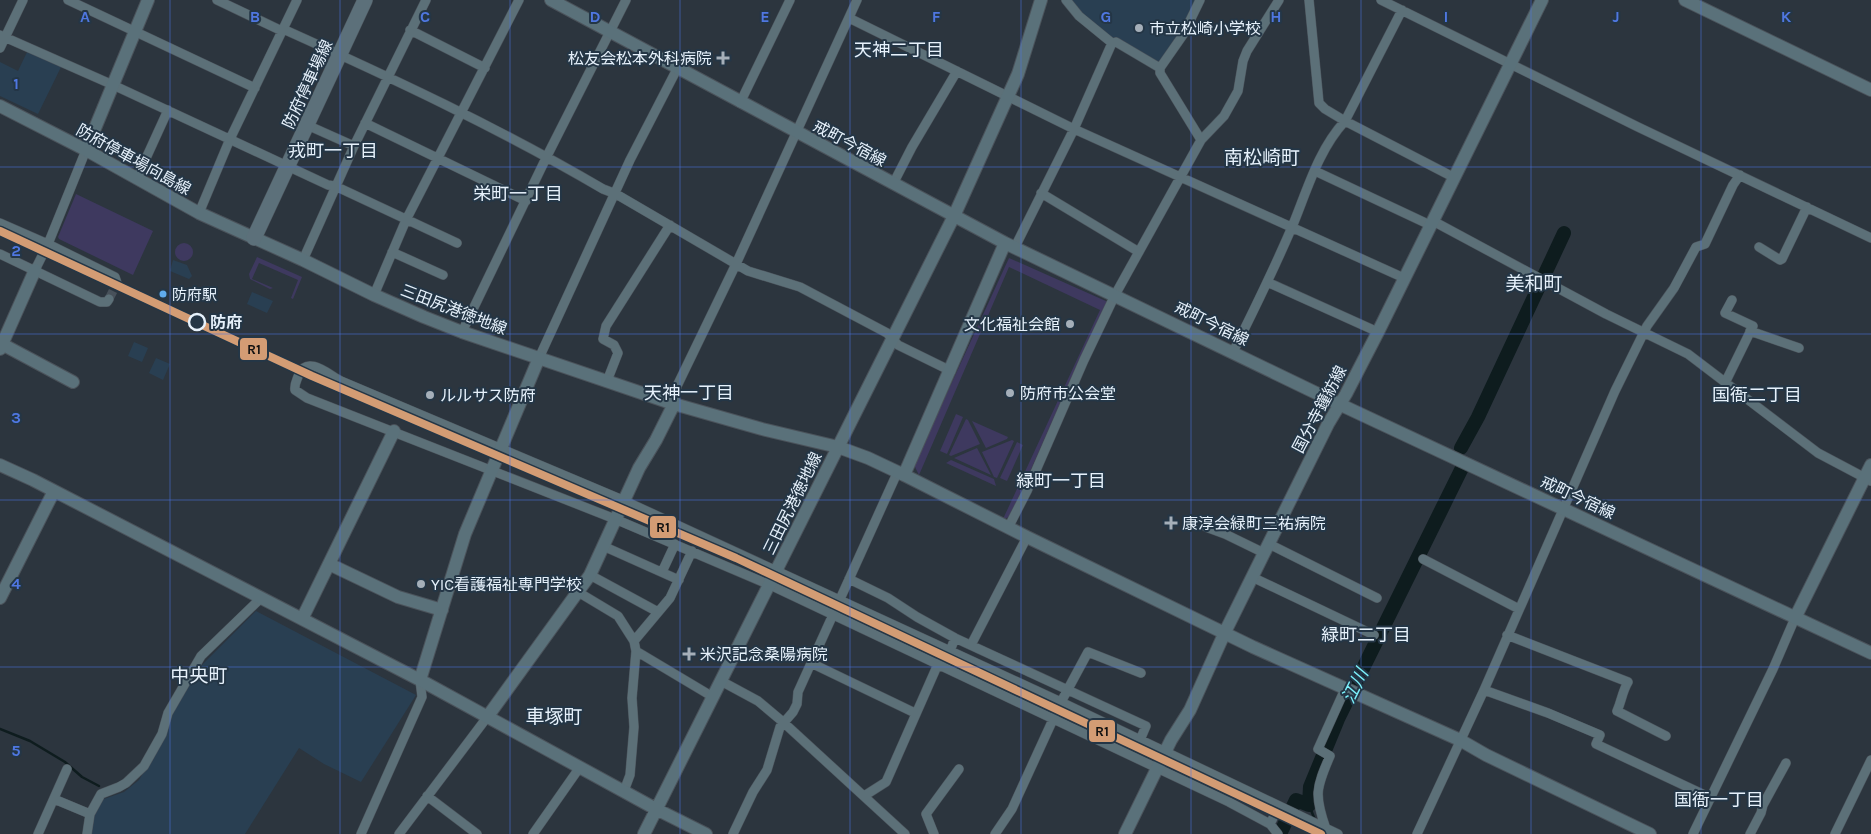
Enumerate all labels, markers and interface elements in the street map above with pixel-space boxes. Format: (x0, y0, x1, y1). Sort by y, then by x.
text: A (80, 7, 90, 26)
text: B (250, 7, 260, 26)
text: C (420, 7, 430, 26)
text: D (590, 7, 601, 26)
text: E (760, 7, 770, 26)
text: F (932, 7, 941, 26)
text: G (1101, 7, 1111, 26)
text: H (1270, 7, 1282, 26)
text: I (1444, 7, 1448, 26)
text: J (1612, 7, 1620, 26)
text: K (1781, 7, 1792, 26)
place label: 市立松崎小学校 (1149, 19, 1261, 38)
marker: 市立松崎小学校 (1133, 22, 1145, 34)
street label: 防府停車場線 (279, 37, 336, 132)
district label: 天神二丁目 (854, 39, 944, 61)
place label: 松友会松本外科病院 (568, 49, 712, 68)
marker: 松友会松本外科病院 (716, 51, 730, 65)
text: 1 (13, 74, 19, 93)
street label: 戒町今宿線 (810, 116, 890, 171)
street label: 防府停車場向島線 (73, 120, 194, 199)
district label: 戎町一丁目 (288, 140, 378, 162)
district label: 南松崎町 (1224, 147, 1300, 169)
district label: 栄町一丁目 (473, 183, 563, 205)
text: 2 (11, 241, 21, 260)
district label: 美和町 (1505, 273, 1563, 295)
street label: 三田尻港徳地線 (398, 281, 510, 338)
place label: 防府駅 (172, 286, 217, 304)
marker: 防府駅 (158, 289, 168, 299)
street label: 戒町今宿線 (1172, 297, 1252, 350)
marker: 防府 (188, 313, 206, 331)
place label: 防府 (210, 313, 242, 332)
place label: 文化福祉会館 (964, 315, 1060, 334)
marker: 文化福祉会館 (1064, 318, 1076, 330)
line badge: R1 (239, 337, 268, 361)
text: R1 (247, 341, 261, 358)
street label: 国分寺鐘紡線 (1289, 362, 1350, 456)
district label: 天神一丁目 (644, 382, 734, 404)
place label: 防府市公会堂 (1020, 384, 1116, 403)
district label: 国衙二丁目 (1712, 384, 1802, 406)
place label: ルルサス防府 (440, 386, 536, 405)
marker: 防府市公会堂 (1004, 387, 1016, 399)
marker: ルルサス防府 (424, 389, 436, 401)
text: 3 (11, 408, 21, 427)
street label: 三田尻港徳地線 (759, 449, 826, 558)
district label: 緑町一丁目 (1016, 470, 1106, 492)
street label: 戒町今宿線 (1538, 472, 1618, 523)
place label: 康淳会緑町三祐病院 (1182, 514, 1326, 533)
line badge: R1 (649, 515, 677, 539)
marker: 康淳会緑町三祐病院 (1164, 516, 1178, 530)
text: R1 (656, 519, 670, 536)
text: 4 (11, 574, 21, 593)
place label: YIC看護福祉専門学校 (431, 575, 582, 594)
marker: YIC看護福祉専門学校 (415, 578, 427, 590)
district label: 緑町二丁目 (1321, 624, 1411, 646)
place label: 米沢記念桑陽病院 (700, 645, 828, 664)
marker: 米沢記念桑陽病院 (682, 647, 696, 661)
water label: 江川 (1337, 663, 1374, 707)
district label: 中央町 (170, 665, 228, 687)
district label: 車塚町 (525, 706, 583, 728)
line badge: R1 (1088, 719, 1116, 743)
text: R1 (1095, 723, 1109, 740)
text: 5 (11, 741, 21, 760)
district label: 国衙一丁目 (1674, 789, 1764, 811)

